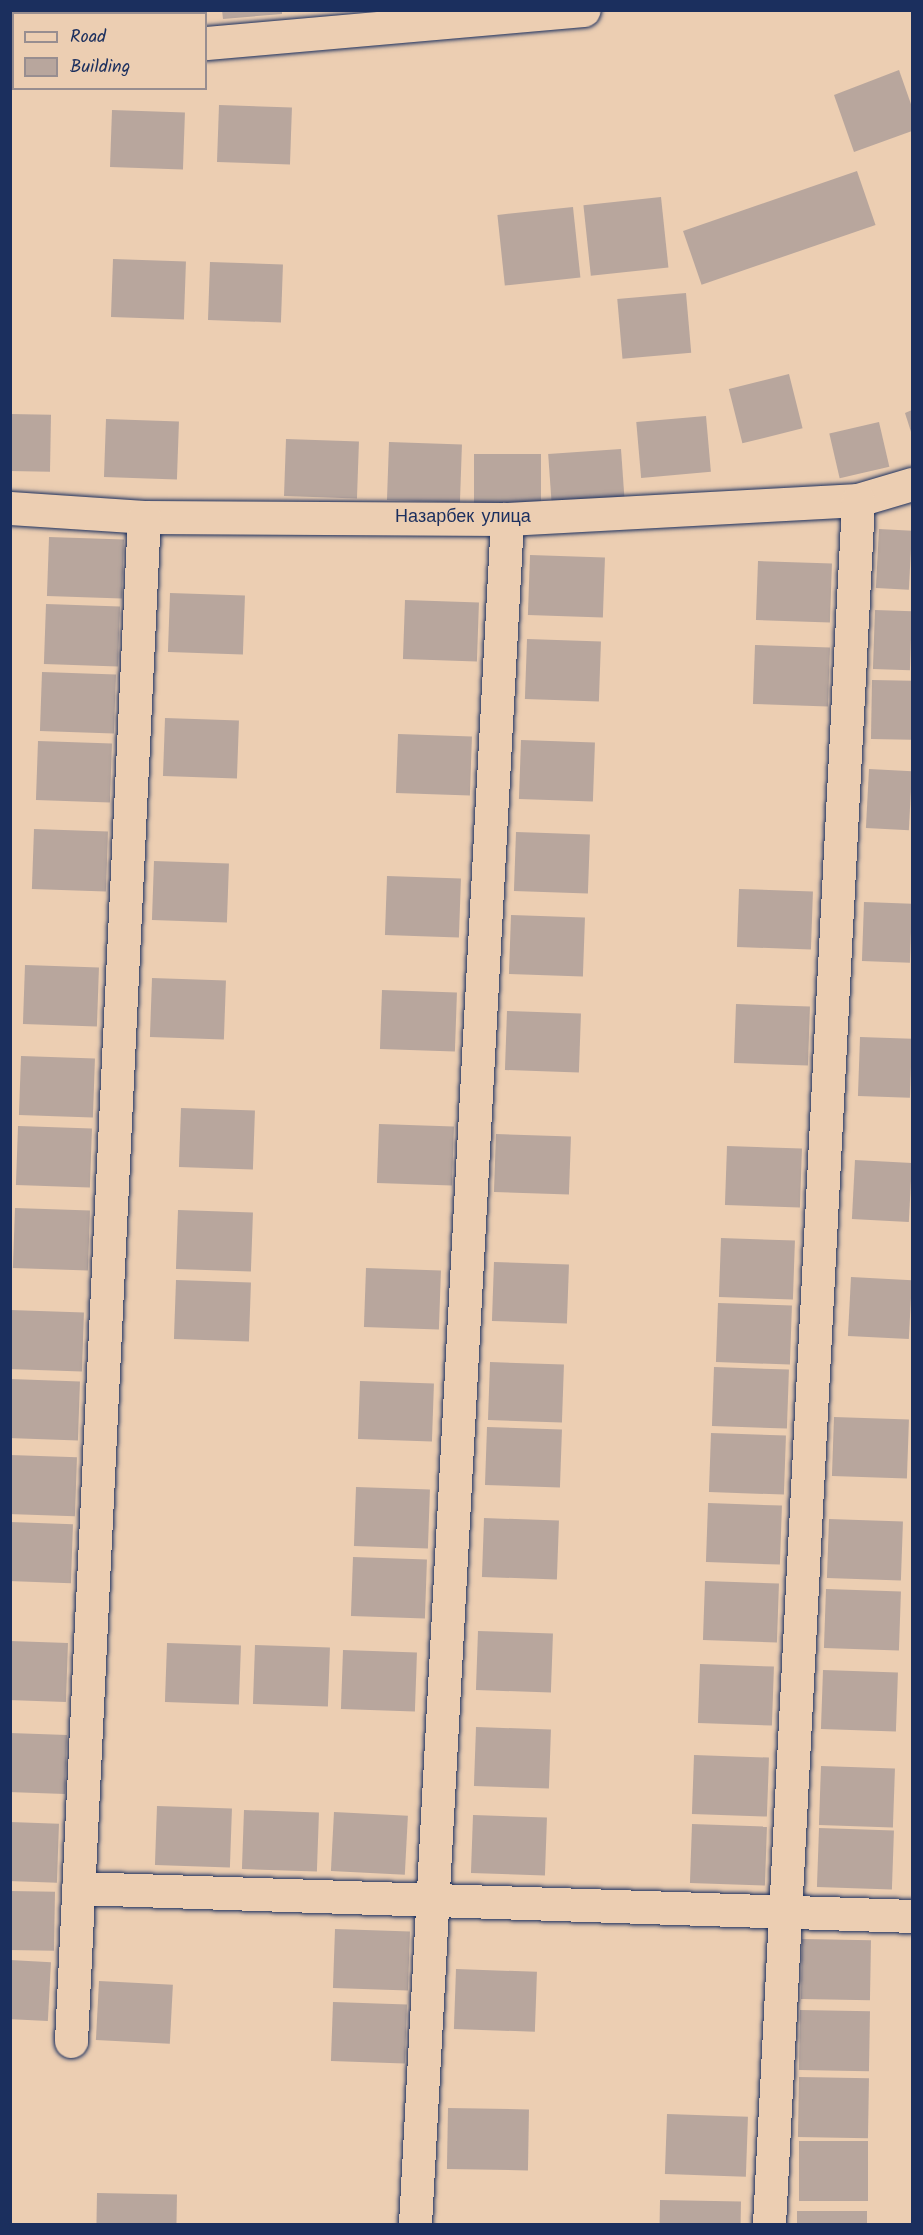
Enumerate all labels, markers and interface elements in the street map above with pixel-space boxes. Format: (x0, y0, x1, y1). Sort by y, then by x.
legend (12, 12, 207, 90)
text: Road (70, 23, 106, 52)
text: Building (70, 53, 130, 82)
street label: Назарбек улица (395, 507, 531, 529)

